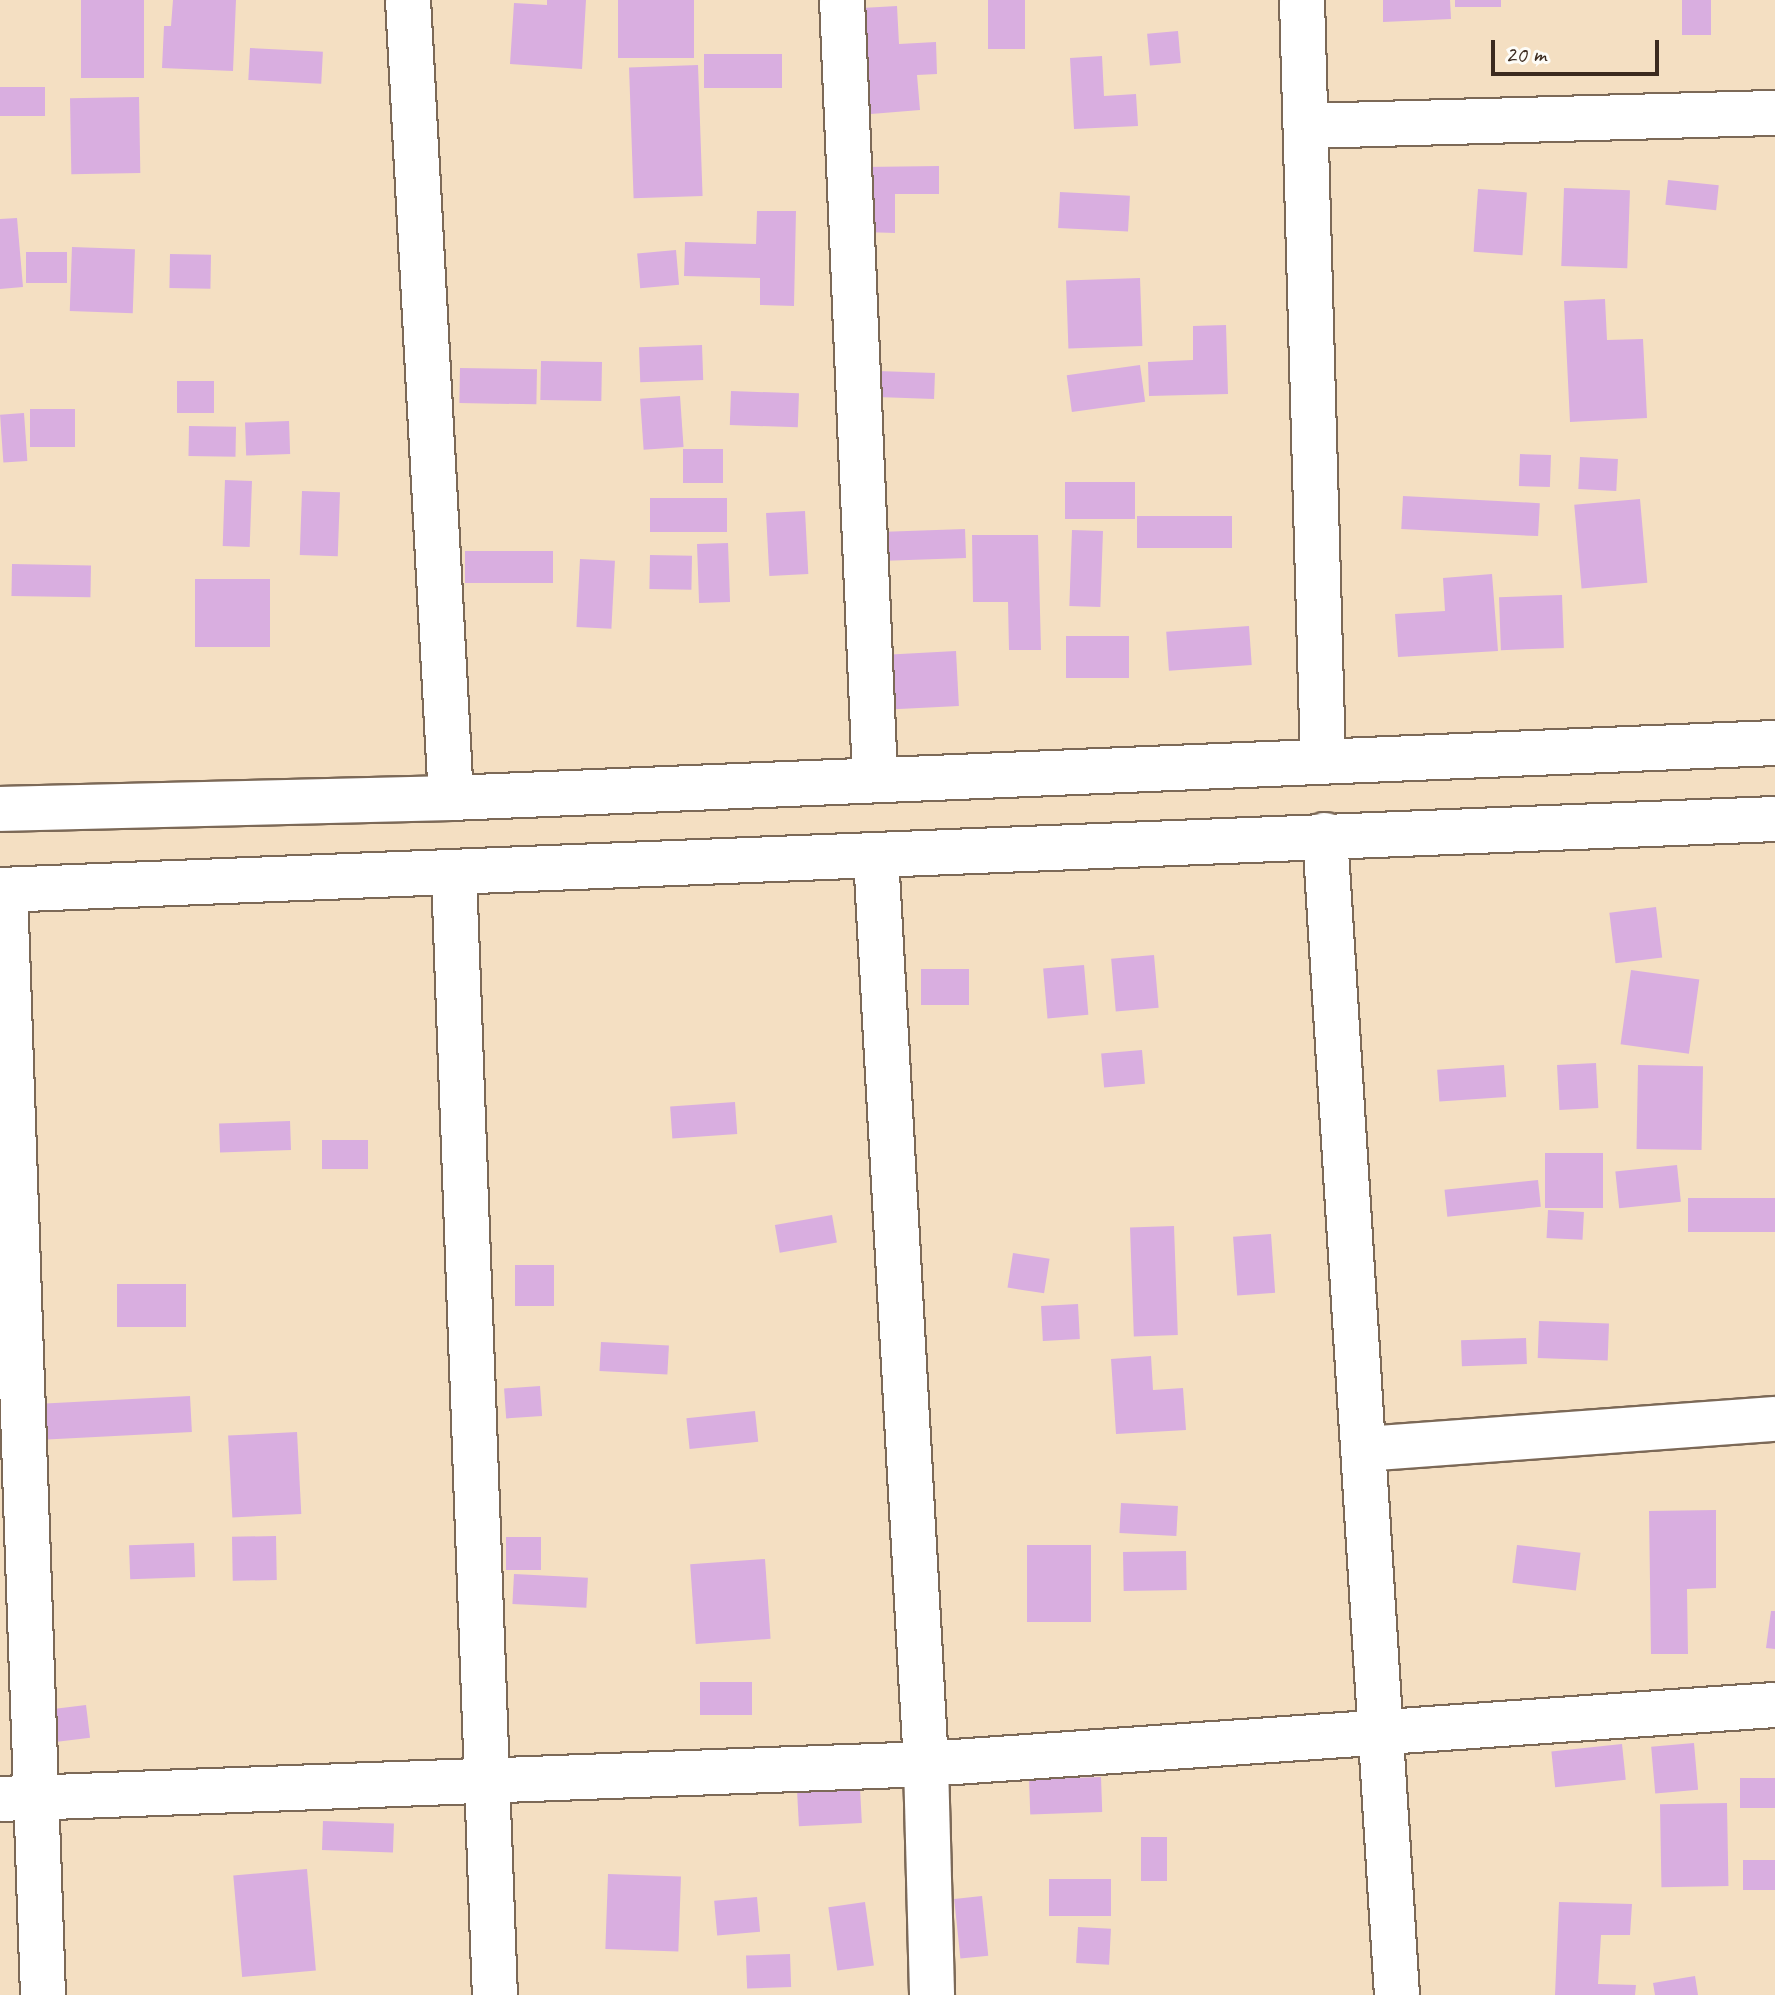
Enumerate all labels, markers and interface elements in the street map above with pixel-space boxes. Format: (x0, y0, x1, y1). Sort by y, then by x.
scale bar (1495, 24, 1663, 74)
text: 20 m (1505, 39, 1546, 69)

